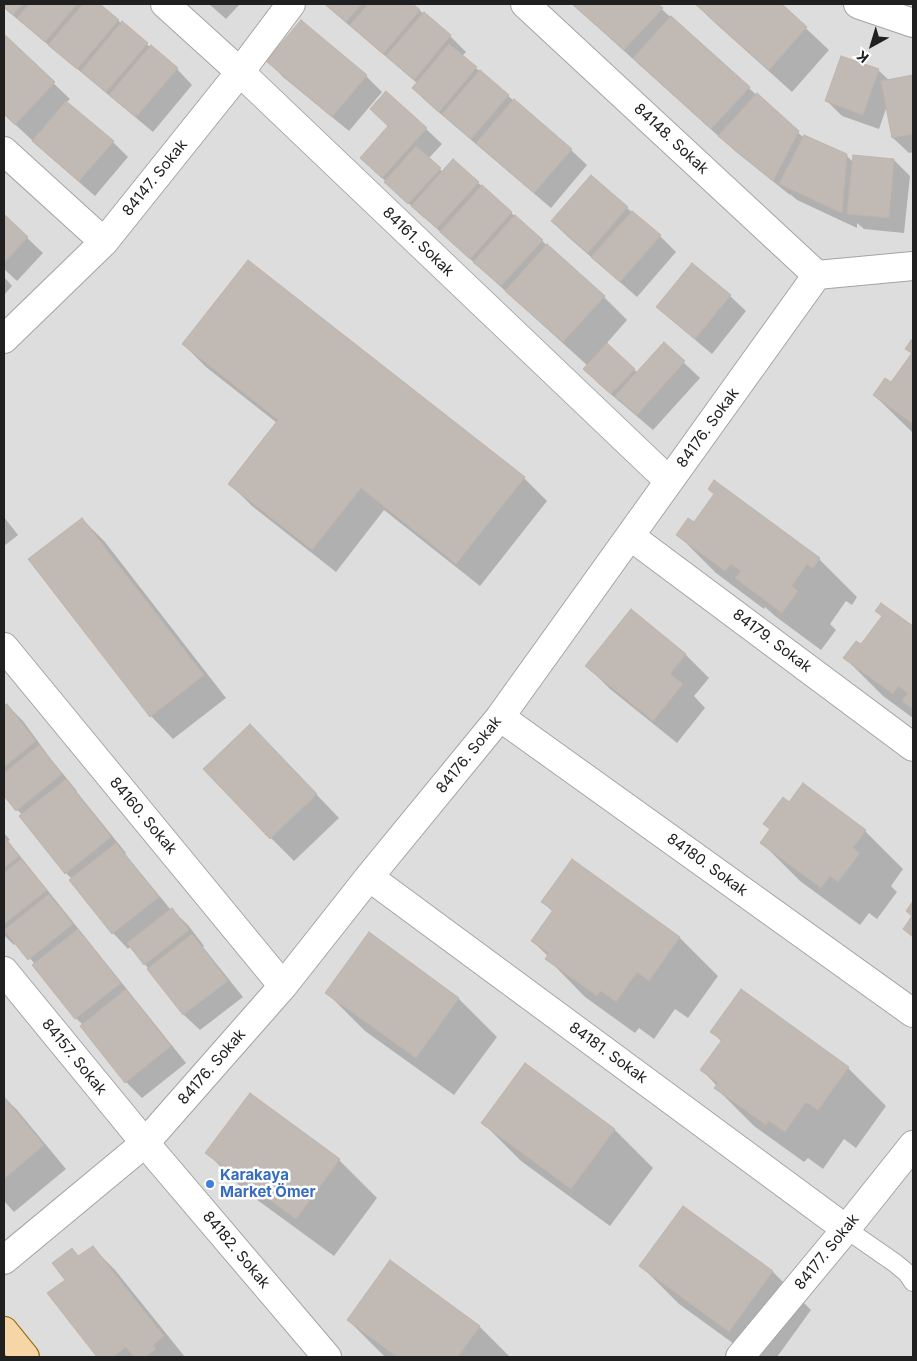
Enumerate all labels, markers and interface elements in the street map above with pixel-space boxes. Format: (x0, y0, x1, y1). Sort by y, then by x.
north arrow (847, 20, 897, 70)
text: K (853, 47, 872, 67)
street label: 84148. Sokak (630, 100, 712, 178)
street label: 84147. Sokak (119, 136, 191, 220)
street label: 84161. Sokak (379, 203, 457, 281)
street label: 84176. Sokak (673, 385, 743, 471)
street label: 84179. Sokak (729, 606, 815, 676)
street label: 84176. Sokak (432, 713, 506, 797)
street label: 84160. Sokak (106, 774, 180, 858)
street label: 84180. Sokak (663, 830, 751, 900)
street label: 84157. Sokak (38, 1015, 110, 1099)
street label: 84181. Sokak (565, 1019, 651, 1087)
street label: 84176. Sokak (174, 1026, 250, 1108)
place label: Karakaya Market Ömer (220, 1166, 316, 1201)
marker: Karakaya Market Ömer (204, 1178, 216, 1190)
street label: 84182. Sokak (198, 1208, 274, 1292)
street label: 84177. Sokak (791, 1211, 863, 1293)

